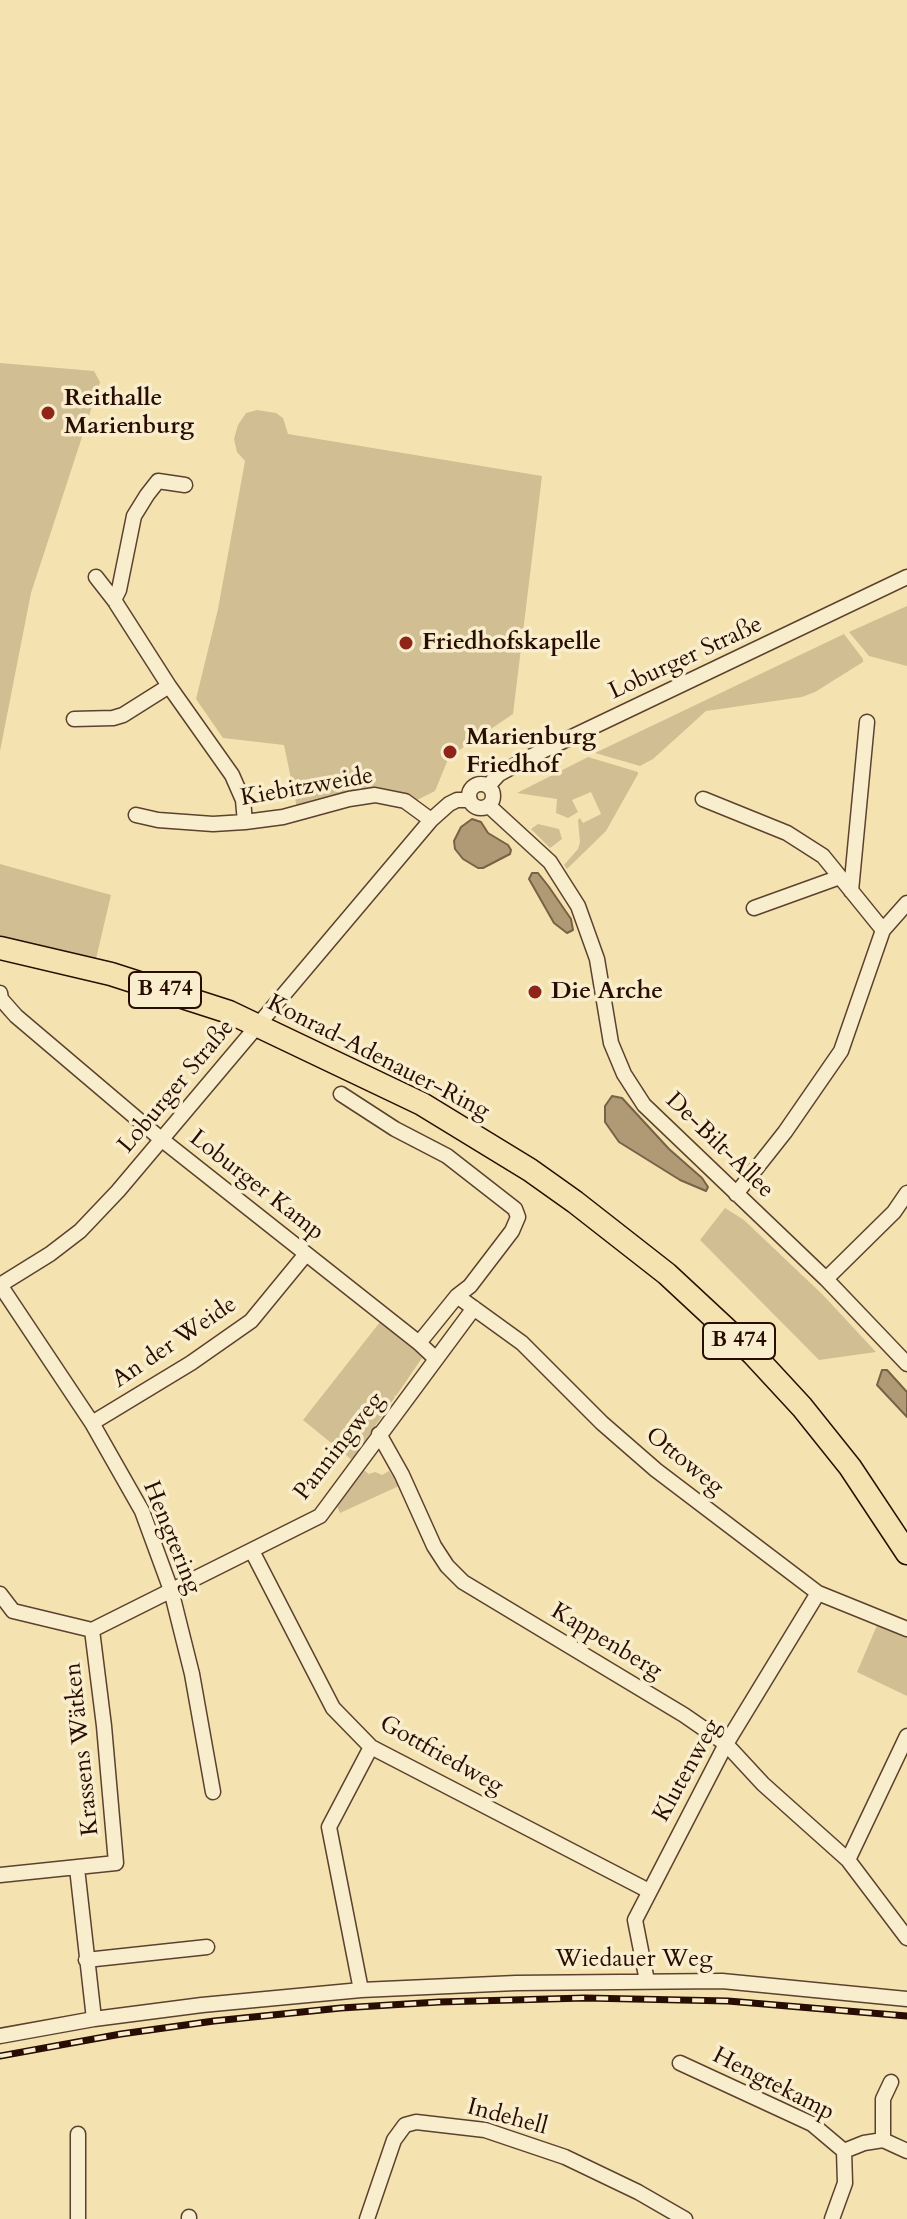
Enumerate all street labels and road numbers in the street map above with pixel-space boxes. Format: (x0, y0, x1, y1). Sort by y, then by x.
street label: Loburger Straße (605, 611, 767, 707)
street label: Kiebitzweide (239, 762, 375, 814)
road number: B 474 (129, 972, 201, 1008)
street label: Konrad-Adenauer-Ring (262, 989, 494, 1127)
street label: Loburger Straße (113, 1014, 241, 1160)
street label: De-Bilt-Allee (659, 1087, 779, 1205)
street label: Loburger Kamp (183, 1124, 329, 1248)
street label: An der Weide (107, 1291, 243, 1395)
road number: B 474 (703, 1323, 775, 1359)
street label: Panningweg (289, 1387, 391, 1507)
street label: Ottoweg (639, 1422, 729, 1502)
street label: Hengtering (135, 1477, 207, 1599)
street label: Kappenberg (545, 1598, 667, 1686)
street label: Krassens Wätken (60, 1661, 106, 1837)
street label: Gottfriedweg (374, 1710, 508, 1802)
street label: Klutenweg (648, 1715, 728, 1827)
street label: Wiedauer Weg (555, 1946, 713, 1974)
street label: Hengtekamp (707, 2042, 839, 2128)
street label: Indehell (464, 2094, 550, 2142)

